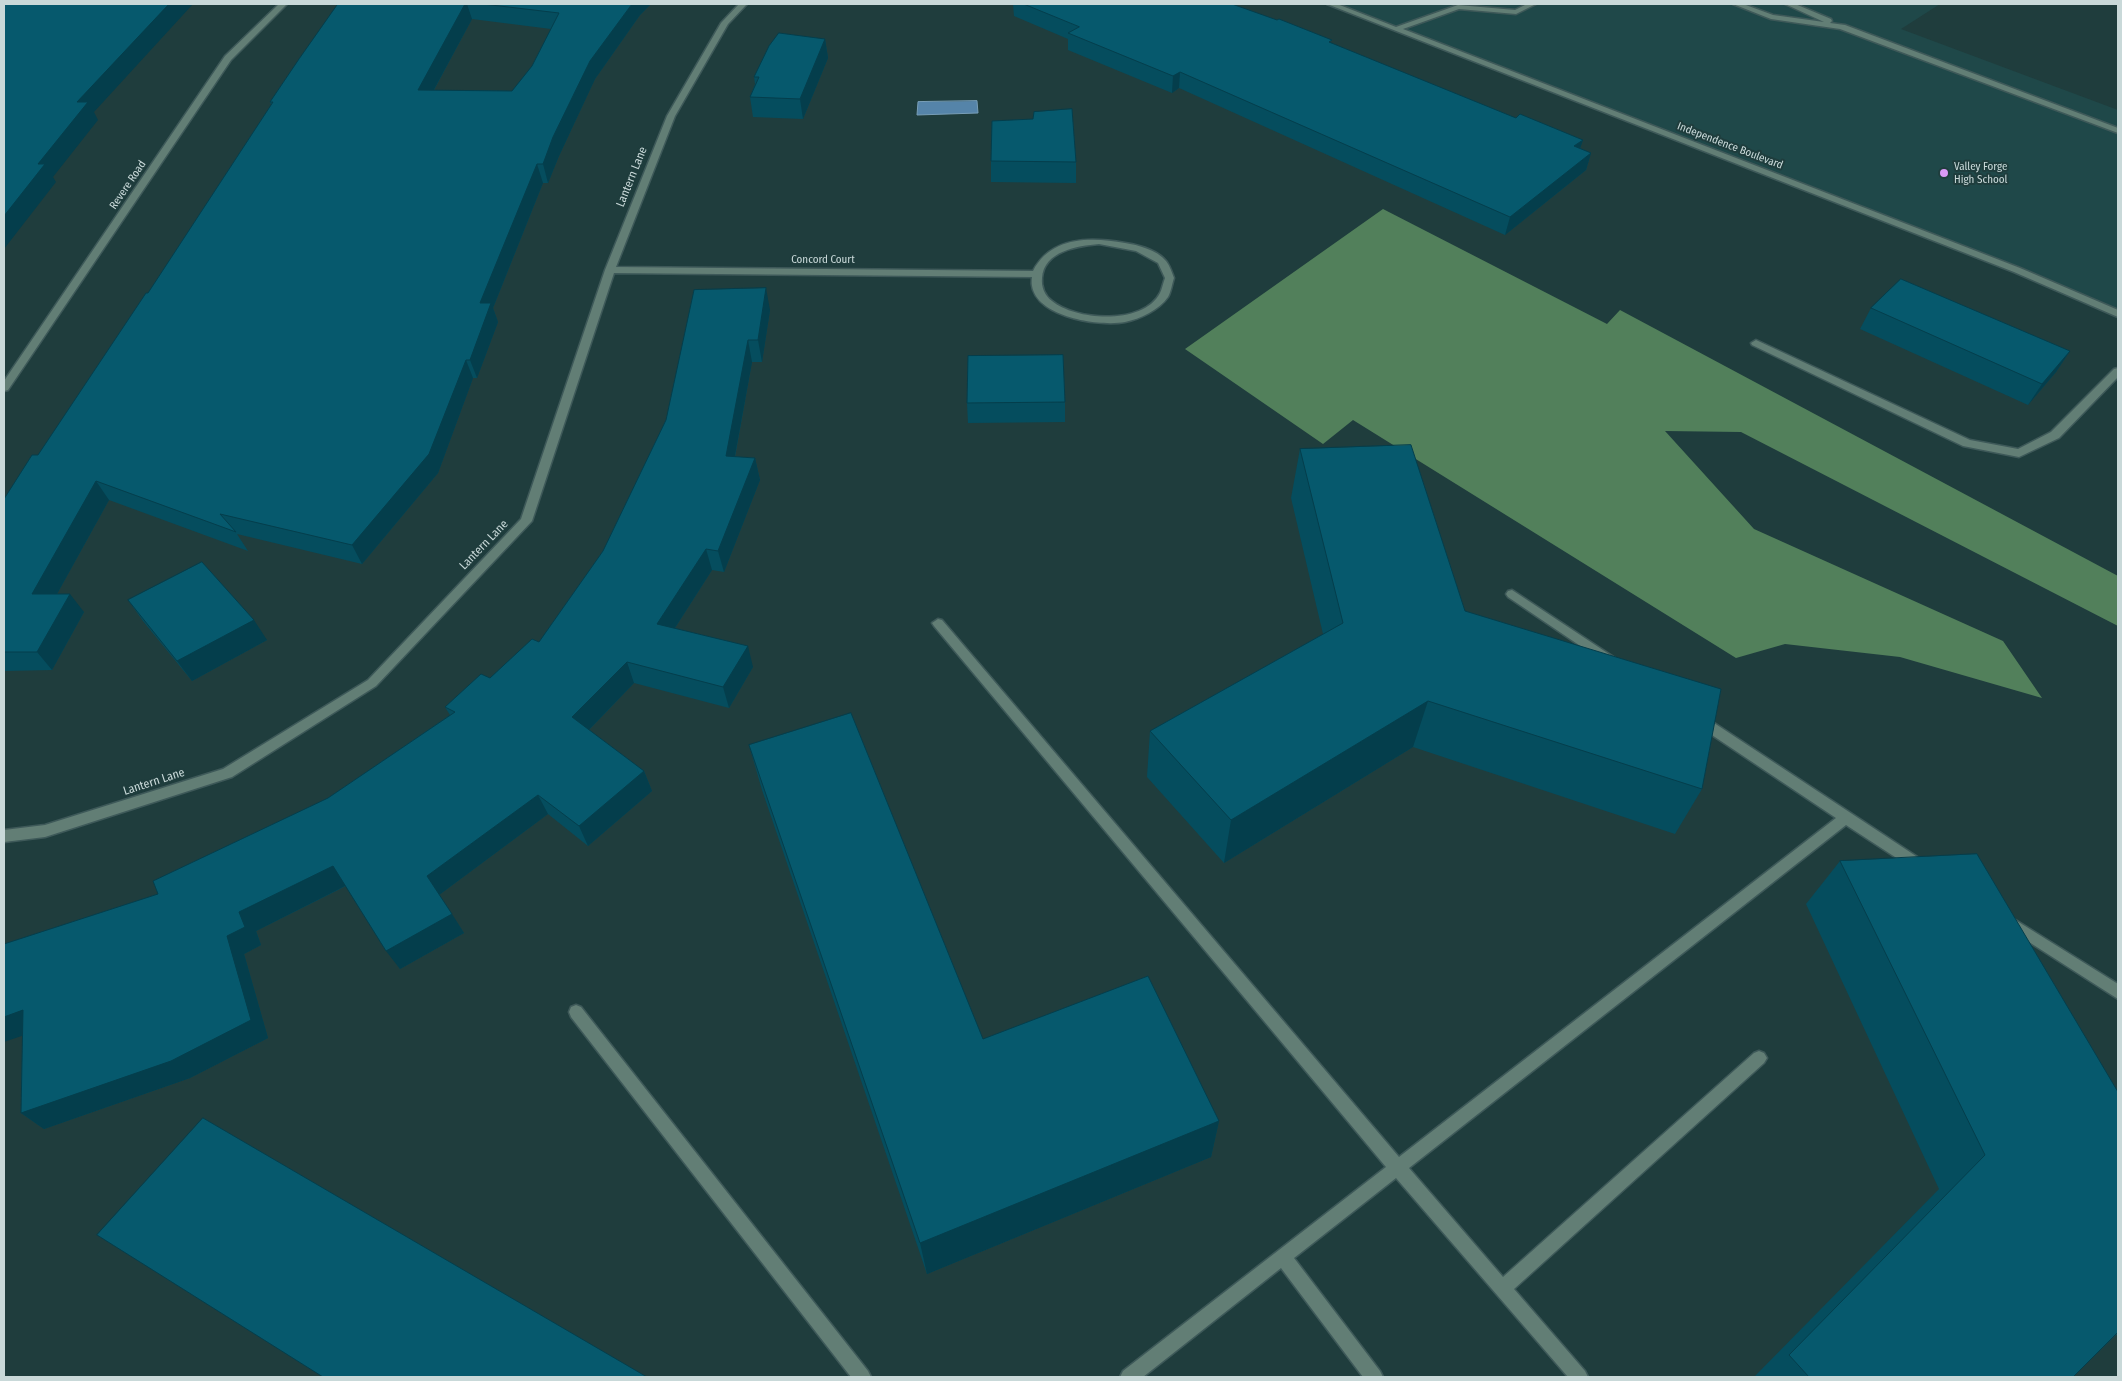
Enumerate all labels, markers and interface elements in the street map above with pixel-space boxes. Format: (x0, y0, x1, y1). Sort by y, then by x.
street label: Independence Boulevard (1675, 120, 1785, 172)
street label: Lantern Lane (613, 145, 651, 209)
street label: Revere Road (107, 158, 149, 212)
place label: Valley Forge High School (1954, 160, 2007, 186)
marker: Valley Forge High School (1938, 167, 1950, 179)
street label: Concord Court (791, 253, 855, 267)
street label: Lantern Lane (457, 517, 511, 573)
street label: Lantern Lane (121, 765, 187, 799)

